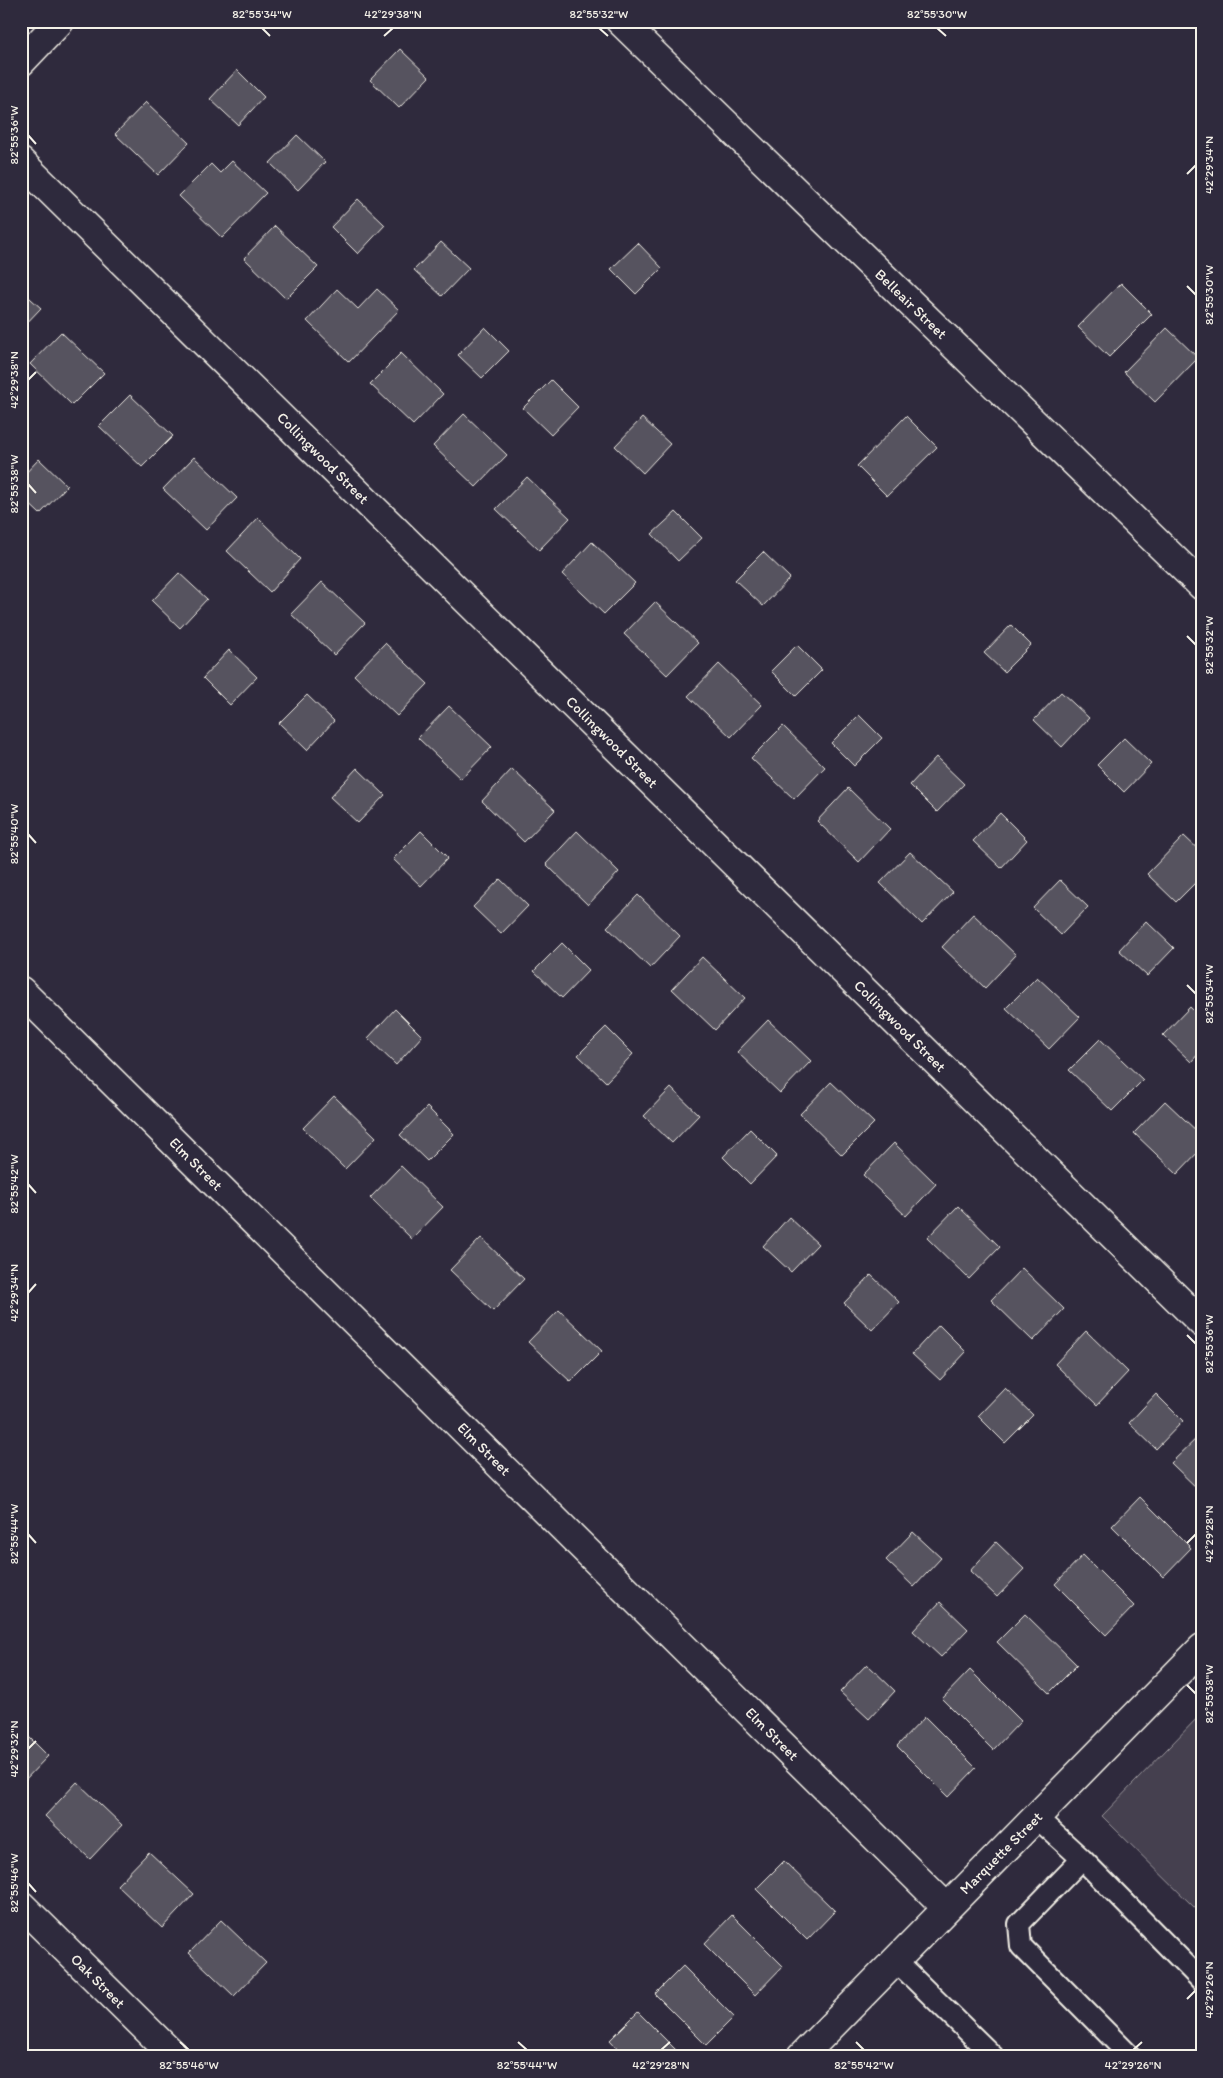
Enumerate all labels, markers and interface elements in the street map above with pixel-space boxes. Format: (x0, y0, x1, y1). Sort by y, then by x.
text: 82°55'34"W (232, 7, 292, 21)
text: 42°29'38"N (364, 7, 422, 21)
text: 82°55'32"W (570, 7, 628, 21)
text: 82°55'30"W (907, 7, 967, 21)
text: 82°55'36"W (7, 106, 21, 164)
text: 42°29'34"N (1202, 136, 1216, 194)
street label: Belleair Street (871, 265, 951, 343)
text: 82°55'30"W (1202, 265, 1216, 325)
text: 42°29'38"N (7, 351, 21, 409)
street label: Collingwood Street (273, 408, 373, 508)
text: 82°55'38"W (7, 454, 21, 514)
text: 82°55'32"W (1202, 616, 1216, 674)
street label: Collingwood Street (562, 692, 662, 792)
text: 82°55'40"W (7, 804, 21, 864)
text: 82°55'34"W (1202, 964, 1216, 1024)
street label: Collingwood Street (850, 976, 950, 1076)
street label: Elm Street (166, 1134, 227, 1195)
text: 82°55'42"W (7, 1154, 21, 1214)
text: 42°29'34"N (7, 1264, 21, 1322)
text: 82°55'36"W (1202, 1315, 1216, 1373)
street label: Elm Street (454, 1419, 515, 1480)
text: 82°55'44"W (7, 1504, 21, 1564)
text: 42°29'28"N (1202, 1505, 1216, 1563)
text: 82°55'38"W (1202, 1664, 1216, 1724)
street label: Elm Street (742, 1704, 803, 1765)
text: 42°29'32"N (7, 1720, 21, 1778)
street label: Marquette Street (956, 1808, 1046, 1898)
text: 82°55'46"W (7, 1853, 21, 1913)
street label: Oak Street (67, 1950, 129, 2012)
text: 42°29'26"N (1202, 1961, 1216, 2019)
text: 82°55'46"W (159, 2058, 219, 2072)
text: 82°55'44"W (497, 2058, 557, 2072)
text: 42°29'28"N (632, 2058, 690, 2072)
text: 82°55'42"W (834, 2058, 894, 2072)
text: 42°29'26"N (1104, 2058, 1162, 2072)

